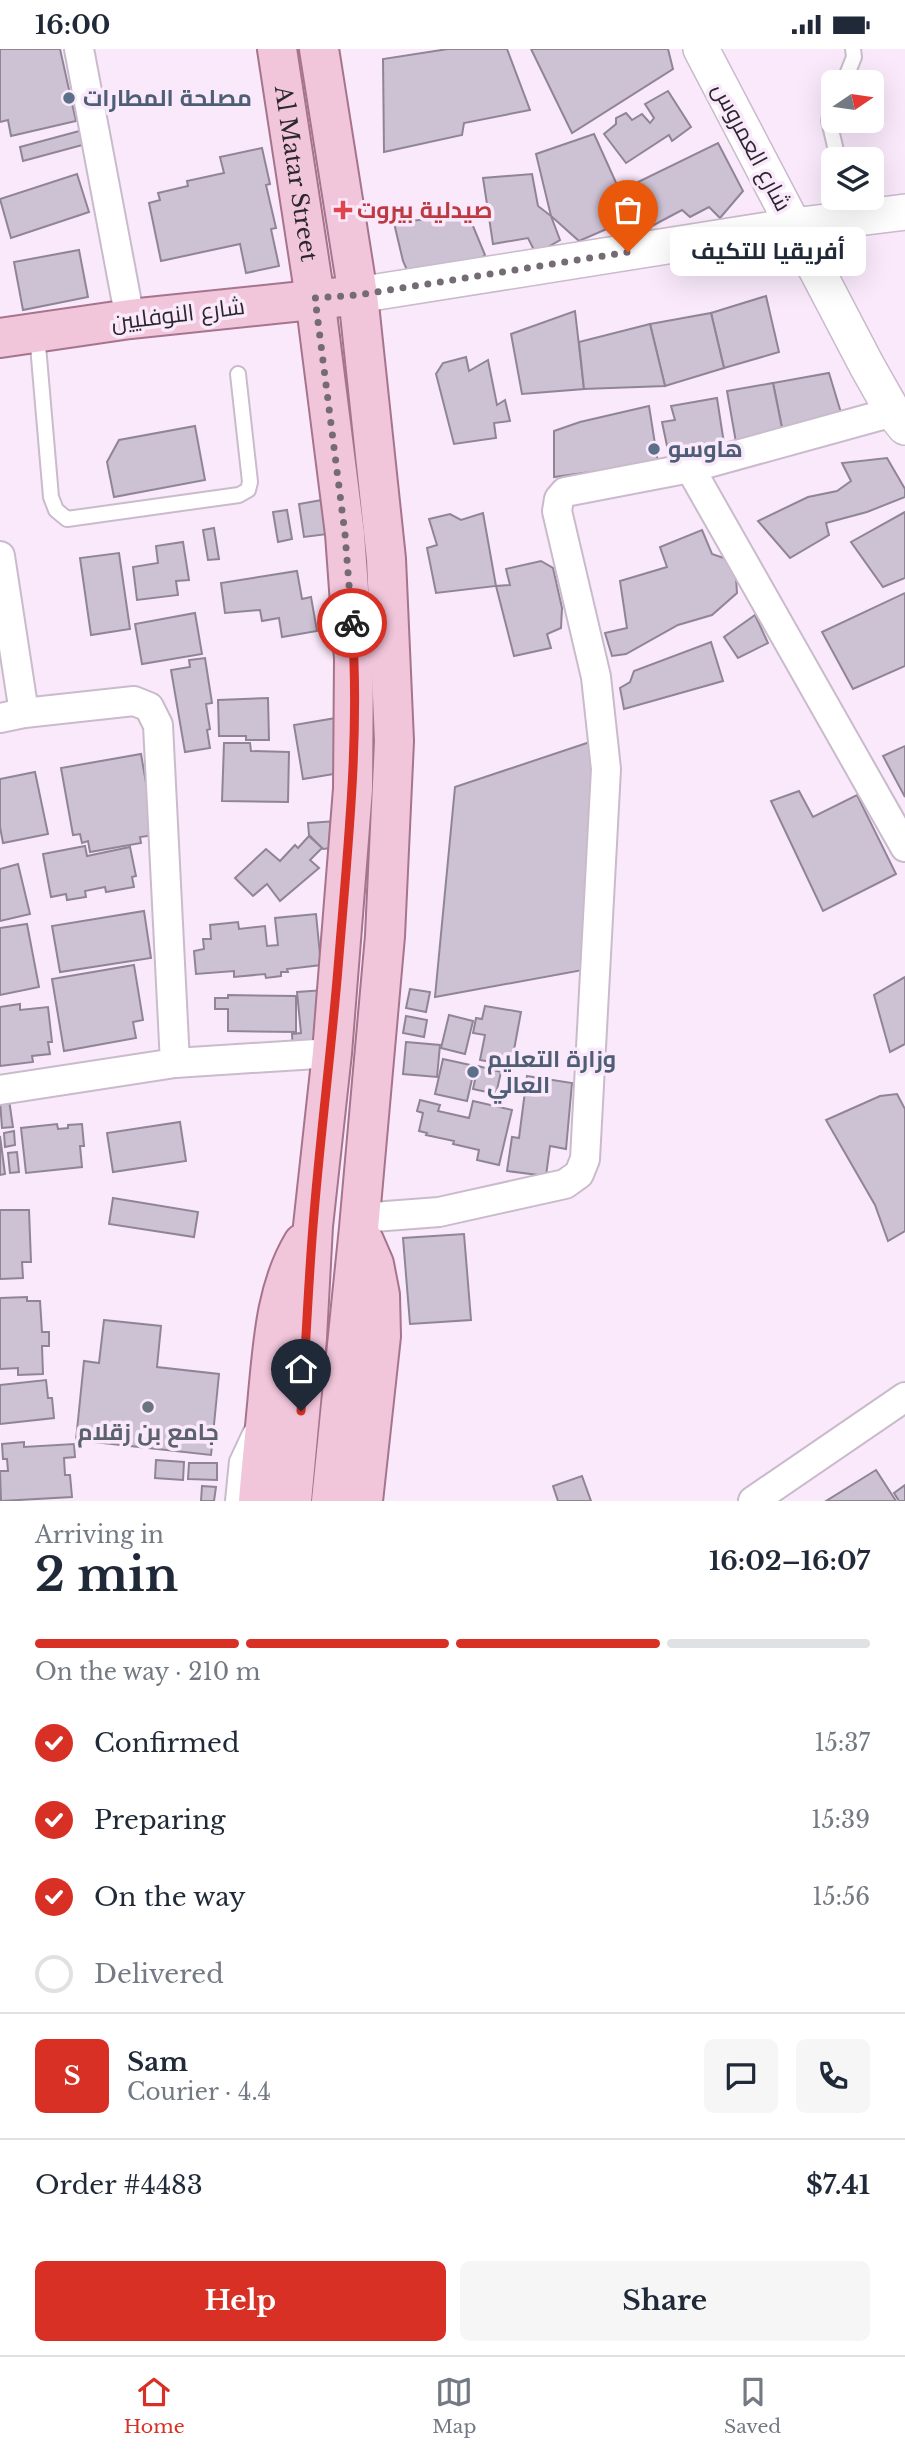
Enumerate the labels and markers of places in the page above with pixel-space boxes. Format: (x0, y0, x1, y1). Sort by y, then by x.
place label: مصلحة المطارات (83, 84, 252, 112)
marker: مصلحة المطارات (61, 90, 77, 106)
pin (598, 180, 658, 252)
place label: صيدلية بيروت (357, 196, 493, 224)
marker: صيدلية بيروت (335, 202, 351, 218)
callout: أفريقيا للتكيف (670, 227, 866, 277)
place label: هاوسو (668, 435, 743, 463)
marker: هاوسو (646, 441, 662, 457)
place label: وزارة التعليم العالي (487, 1045, 616, 1104)
marker: وزارة التعليم العالي (465, 1064, 481, 1080)
pin (271, 1339, 331, 1411)
marker: جامع بن زقلام (140, 1399, 156, 1415)
place label: جامع بن زقلام (77, 1418, 219, 1448)

